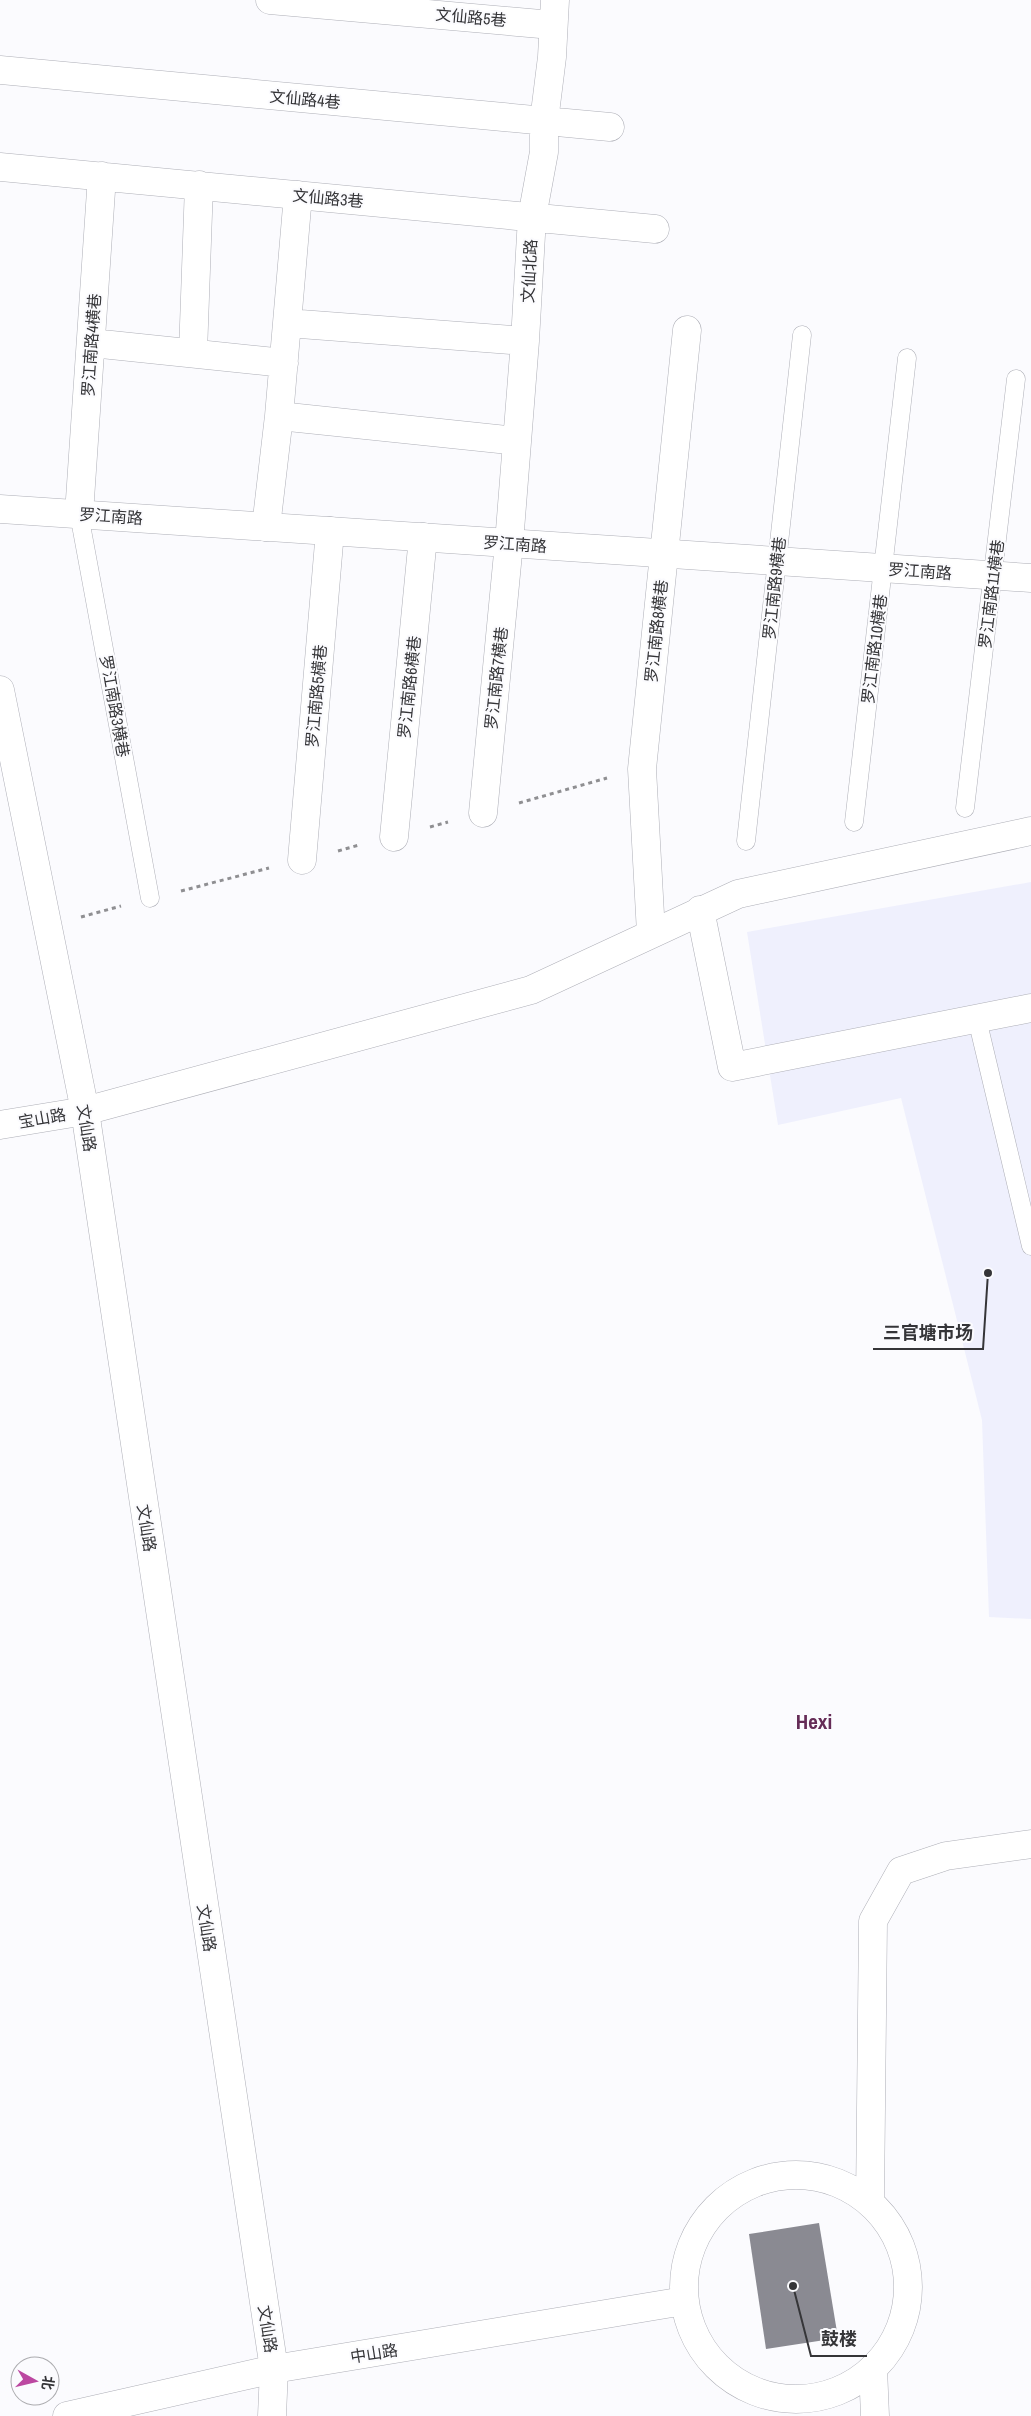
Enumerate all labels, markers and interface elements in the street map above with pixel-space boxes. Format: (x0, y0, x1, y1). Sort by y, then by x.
street label: 文仙路5巷 (435, 3, 507, 31)
street label: 文仙路4巷 (269, 85, 341, 113)
street label: 文仙路3巷 (292, 184, 364, 212)
street label: 文仙北路 (516, 238, 542, 304)
street label: 罗江南路4横巷 (76, 293, 106, 397)
street label: 罗江南路 (78, 503, 144, 529)
street label: 罗江南路 (482, 531, 548, 557)
street label: 罗江南路9横巷 (758, 535, 790, 641)
street label: 罗江南路11横巷 (973, 538, 1009, 650)
street label: 罗江南路 (887, 558, 953, 584)
street label: 罗江南路8横巷 (640, 578, 672, 684)
street label: 罗江南路10横巷 (856, 593, 892, 705)
street label: 罗江南路7横巷 (480, 625, 512, 731)
street label: 罗江南路6横巷 (393, 634, 425, 740)
street label: 罗江南路5横巷 (301, 644, 331, 748)
street label: 罗江南路3横巷 (95, 653, 135, 759)
street label: 宝山路 (16, 1103, 68, 1133)
street label: 文仙路 (72, 1103, 102, 1153)
callout: 三官塘市场 (873, 1316, 983, 1349)
text: 三官塘市场 (883, 1320, 973, 1345)
street label: 文仙路 (132, 1503, 162, 1553)
district label: Hexi (796, 1707, 832, 1736)
street label: 文仙路 (192, 1903, 222, 1953)
street label: 文仙路 (253, 2304, 283, 2354)
callout: 鼓楼 (811, 2323, 867, 2356)
text: 鼓楼 (821, 2326, 857, 2351)
street label: 中山路 (349, 2338, 399, 2368)
north arrow (10, 2356, 60, 2406)
text: 北 (38, 2375, 58, 2391)

